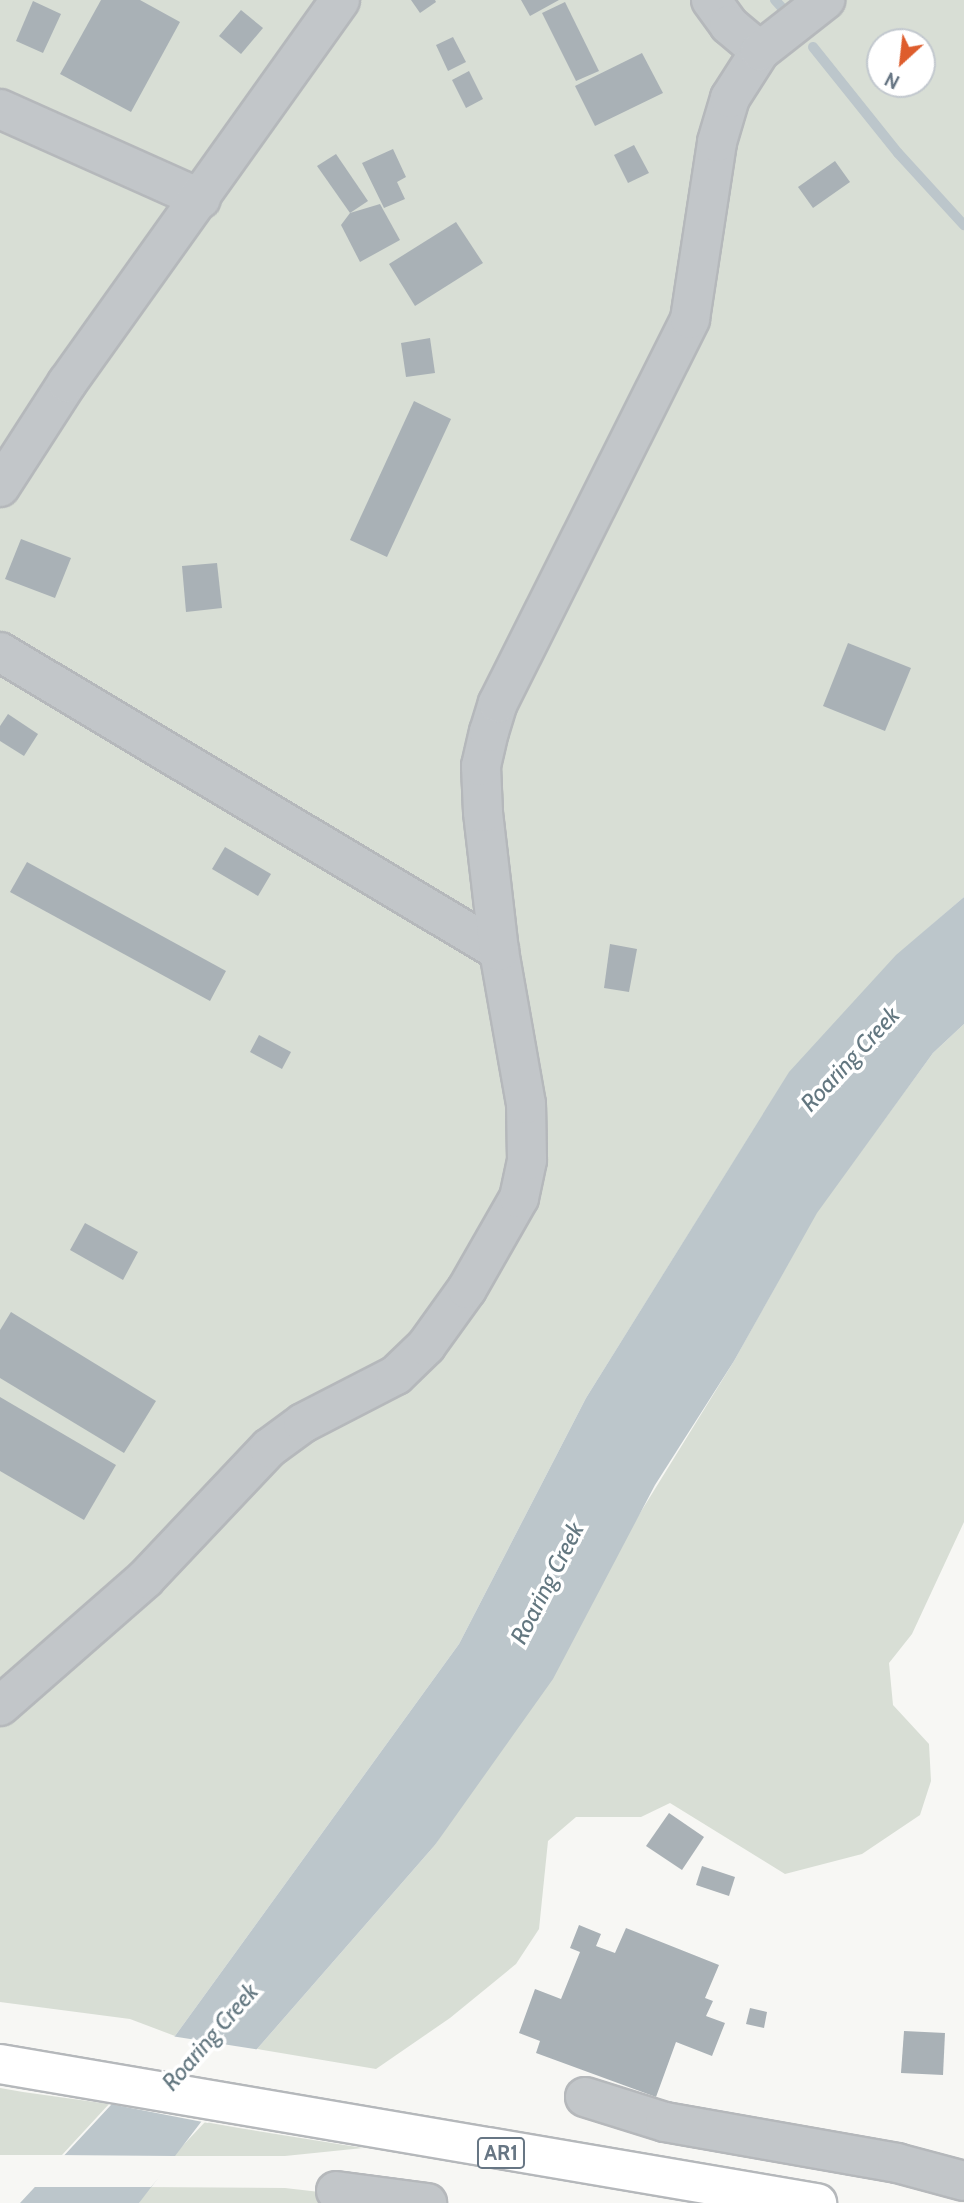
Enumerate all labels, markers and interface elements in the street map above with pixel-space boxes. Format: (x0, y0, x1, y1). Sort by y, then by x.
north arrow (866, 28, 936, 98)
text: N (881, 67, 903, 94)
water label: Roaring Creek (794, 1001, 906, 1117)
water label: Roaring Creek (504, 1518, 590, 1648)
water label: Roaring Creek (156, 1978, 264, 2096)
road number: AR1 (476, 2136, 526, 2170)

